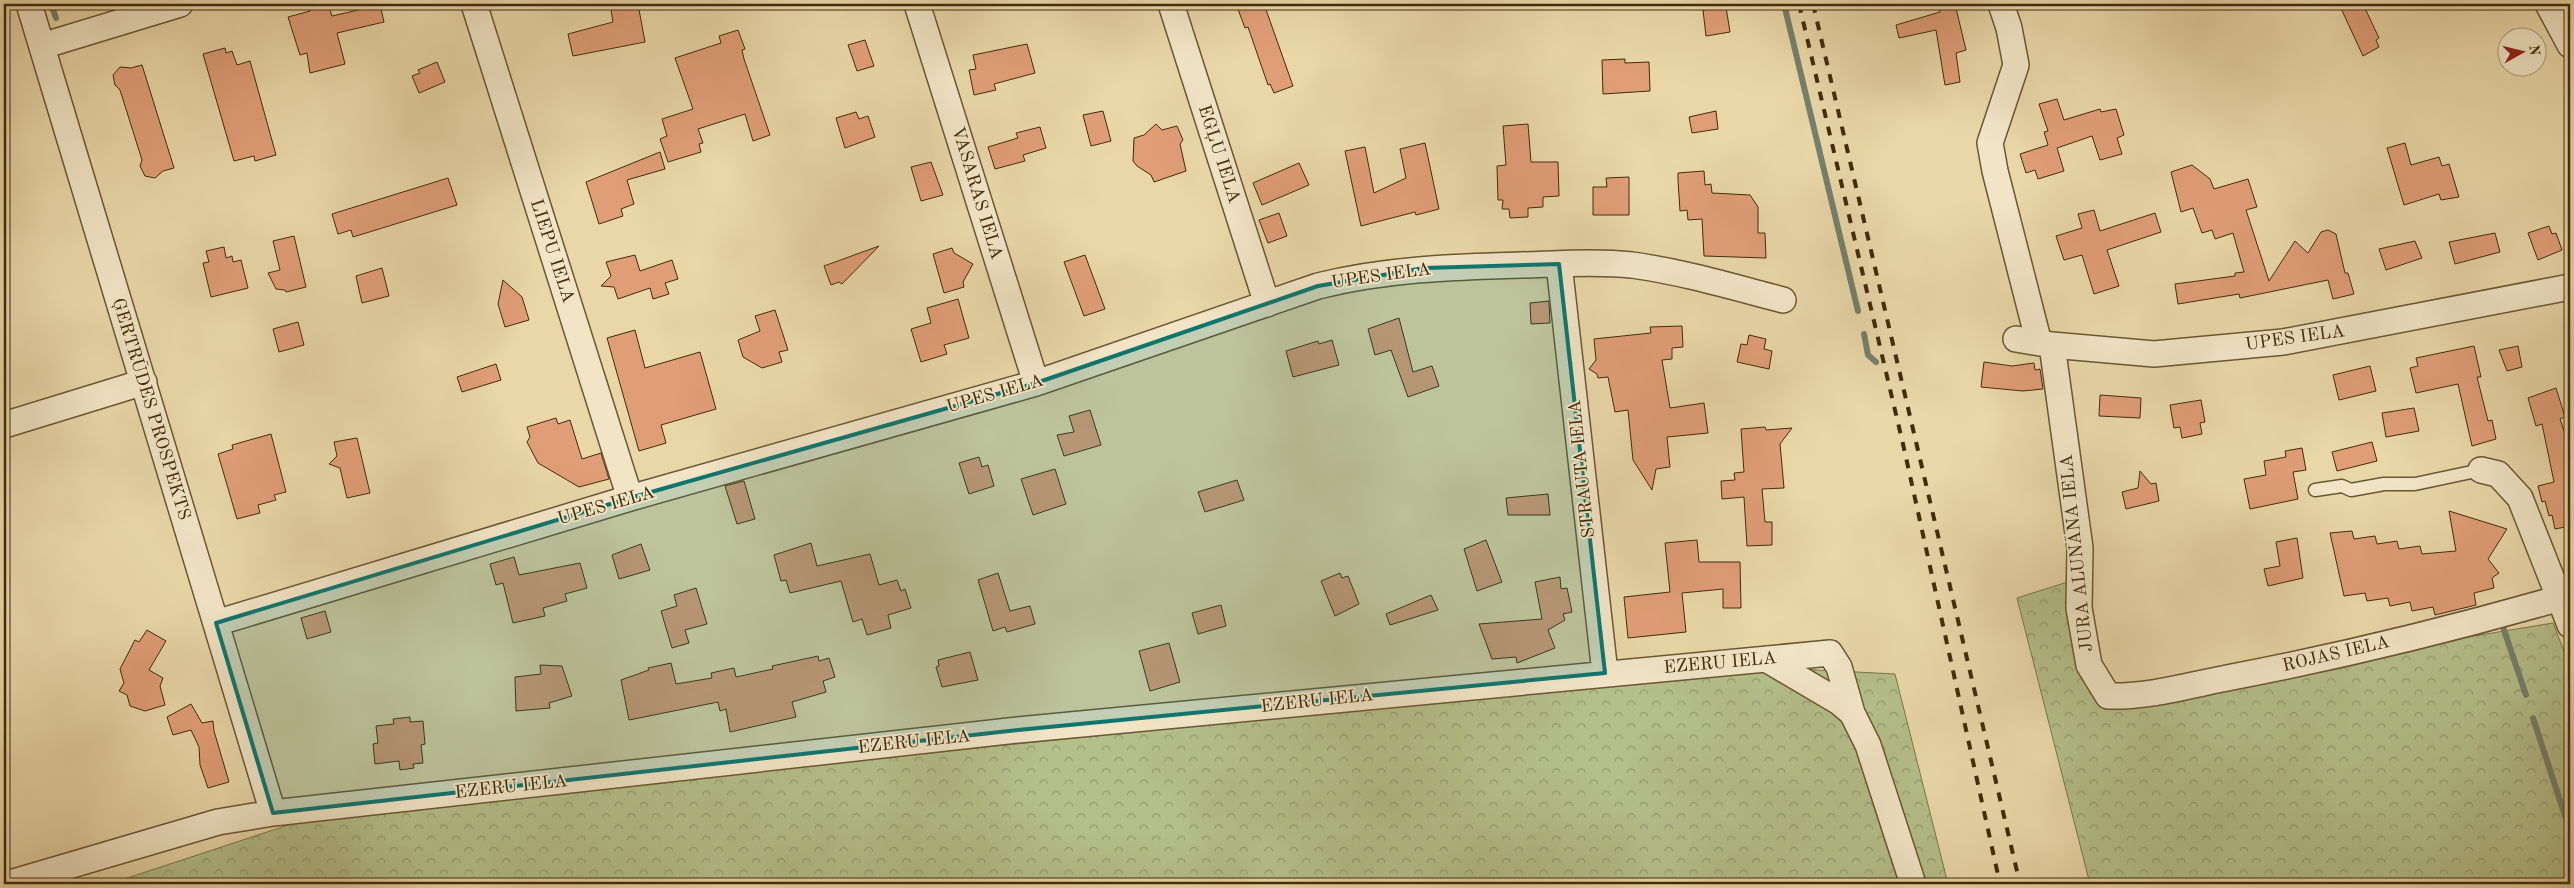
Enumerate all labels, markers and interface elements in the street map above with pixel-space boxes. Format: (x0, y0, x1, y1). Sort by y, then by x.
north arrow (2496, 28, 2546, 78)
text: N (2526, 44, 2542, 57)
street label: EGĻU IELA (1194, 103, 1243, 206)
street label: VASARAS IELA (948, 125, 1006, 262)
street label: LIEPU IELA (527, 197, 577, 305)
street label: UPES IELA (1330, 260, 1432, 292)
street label: ĢERTRŪDES PROSPEKTS (108, 295, 196, 522)
street label: UPES IELA (2244, 322, 2346, 354)
street label: UPES IELA (944, 371, 1046, 416)
street label: STRAUTA IELA (1566, 399, 1598, 539)
street label: JURA ALUNĀNA IELA (2055, 453, 2096, 653)
street label: UPES IELA (555, 483, 657, 528)
street label: ROJAS IELA (2281, 633, 2392, 675)
street label: EZERU IELA (1663, 649, 1777, 677)
street label: EZERU IELA (1260, 686, 1374, 716)
street label: EZERU IELA (857, 727, 971, 757)
street label: EZERU IELA (454, 772, 568, 802)

